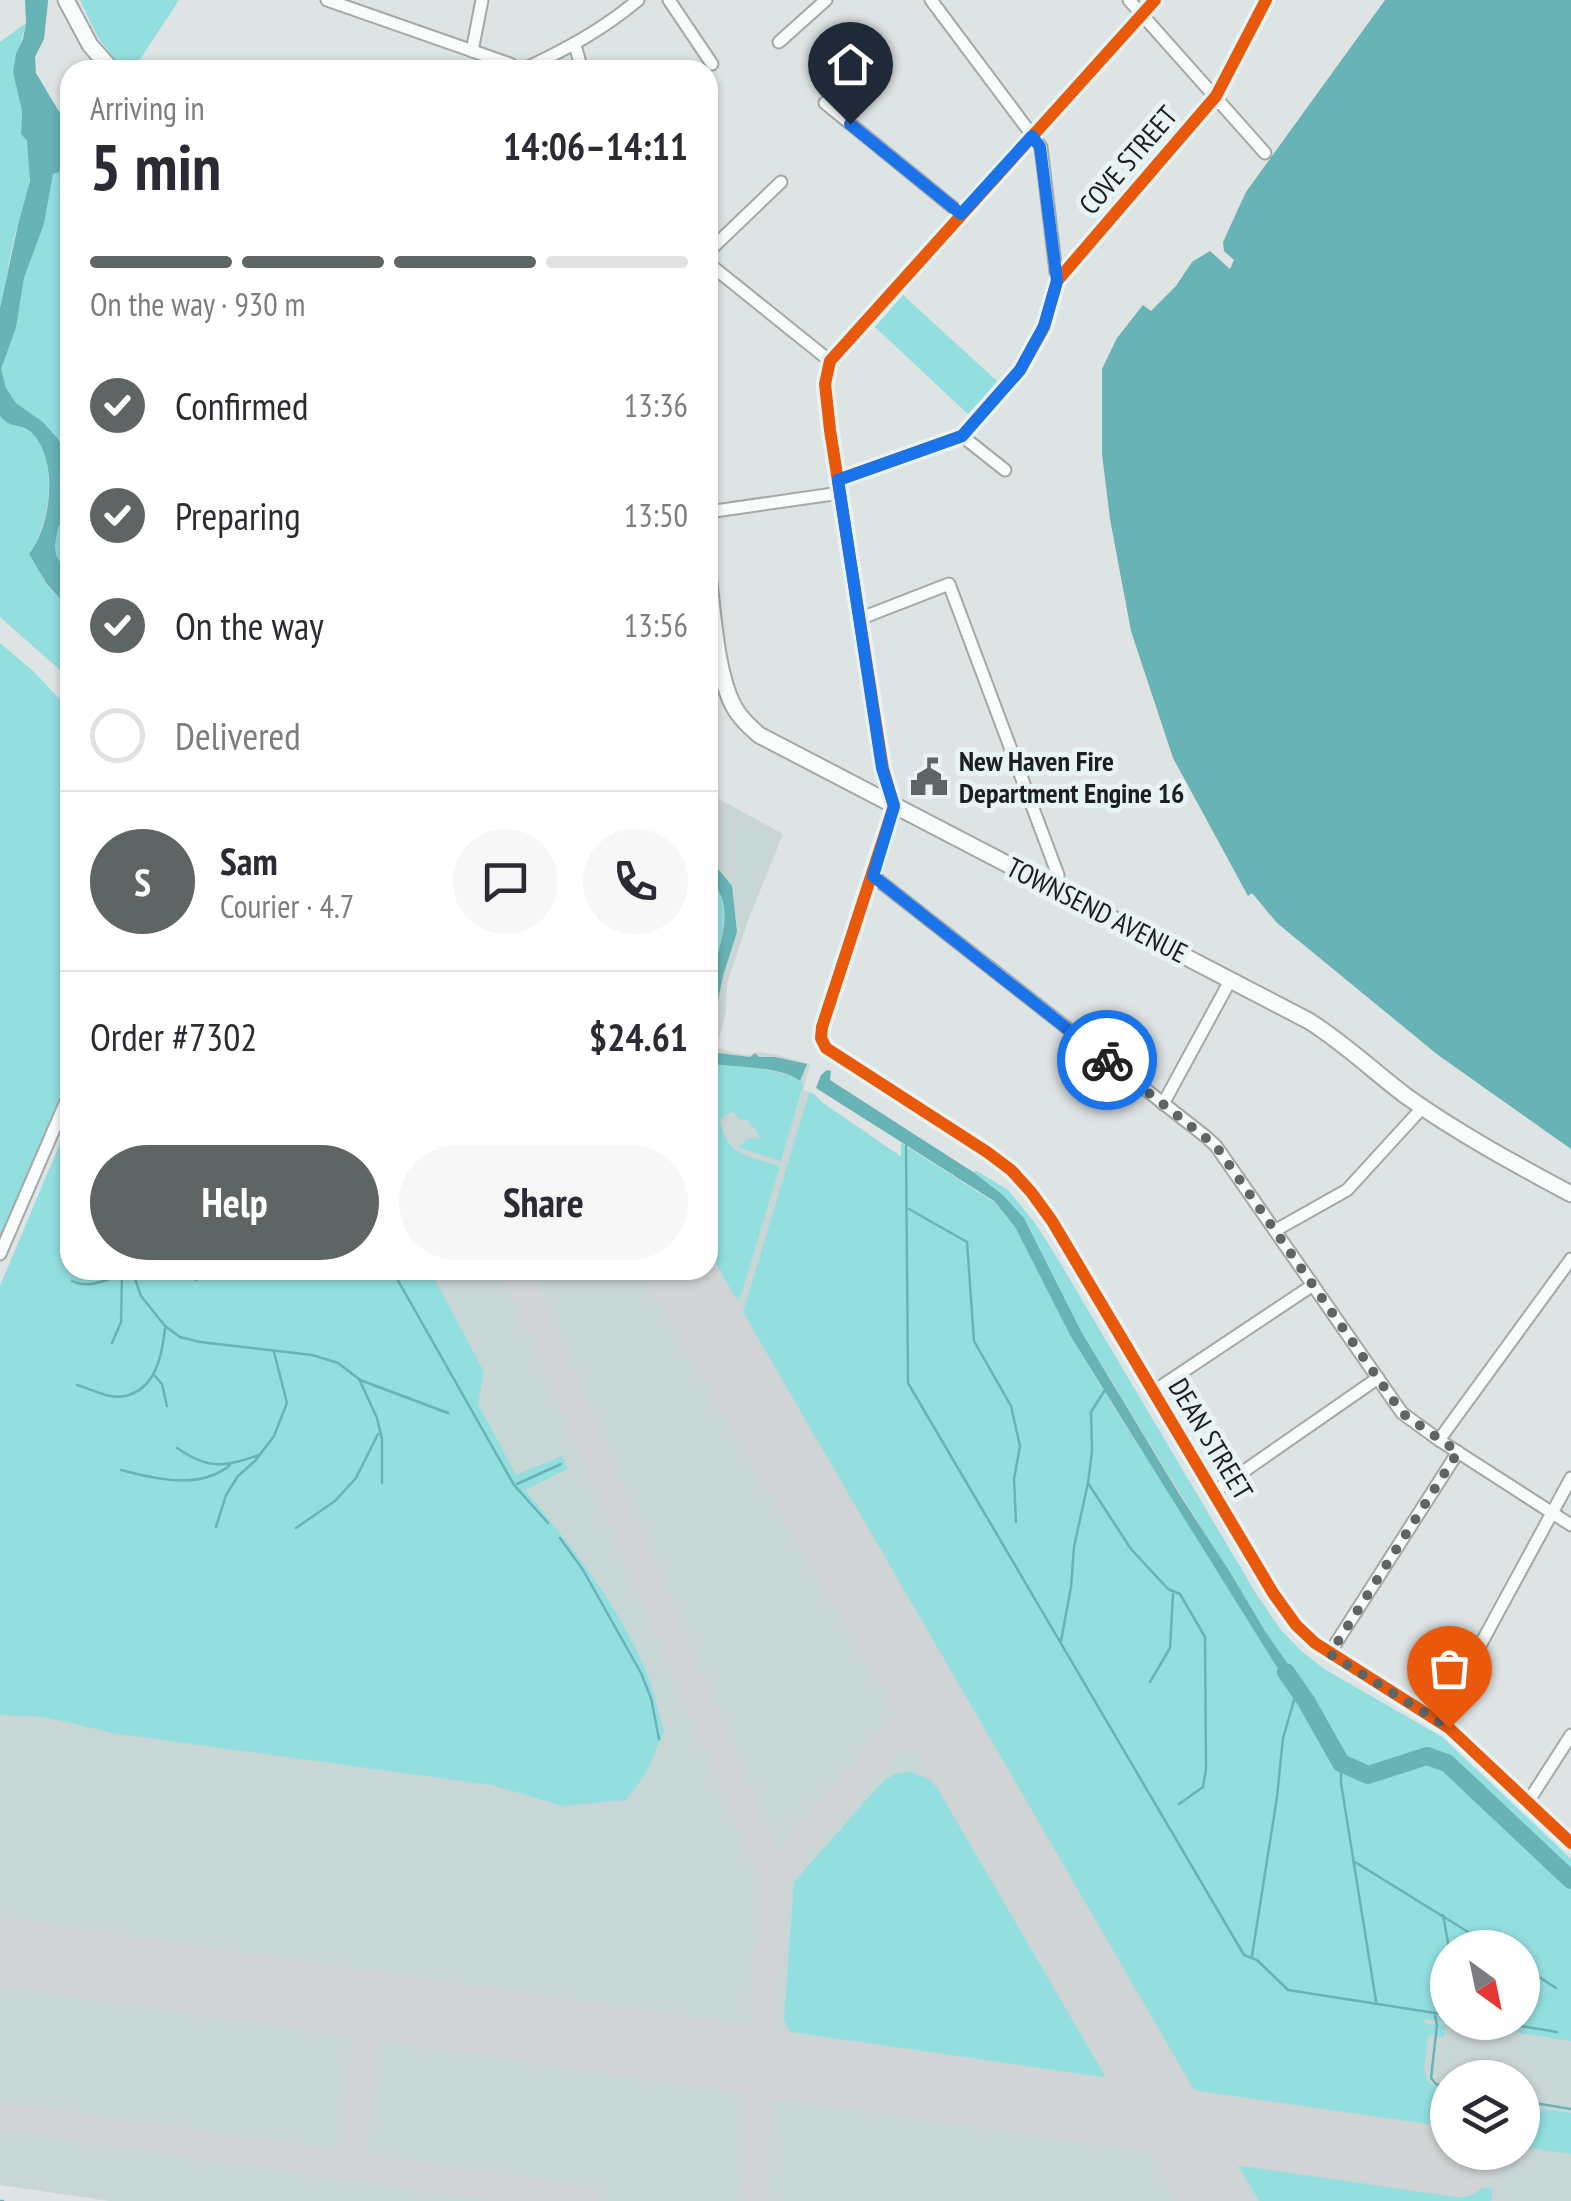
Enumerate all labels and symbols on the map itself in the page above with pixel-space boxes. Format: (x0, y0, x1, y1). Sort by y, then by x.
pin (808, 22, 893, 125)
street label: COVE STREET (1070, 97, 1185, 222)
place label: New Haven Fire Department Engine 16 (959, 742, 1185, 811)
public building icon: New Haven Fire Department Engine 16 (908, 756, 950, 798)
street label: TOWNSEND AVENUE (1001, 848, 1194, 971)
courier (1057, 1010, 1157, 1110)
street label: DEAN STREET (1161, 1371, 1262, 1507)
pin (1407, 1626, 1492, 1729)
north arrow (1430, 1930, 1540, 2040)

